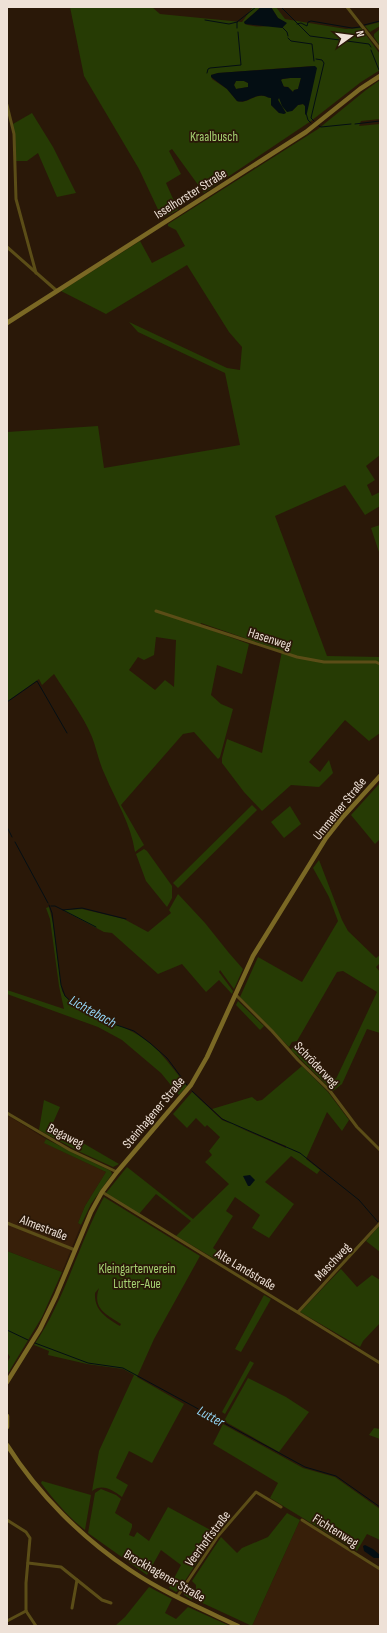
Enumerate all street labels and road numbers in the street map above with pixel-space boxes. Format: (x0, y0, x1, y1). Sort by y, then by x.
street label: Isselhorster Straße (151, 165, 230, 222)
street label: Hasenweg (246, 624, 293, 653)
street label: Ummelner Straße (310, 774, 370, 843)
street label: Schröderweg (291, 1038, 342, 1091)
street label: Steinhagener Straße (119, 1073, 188, 1152)
street label: Begaweg (45, 1120, 86, 1152)
street label: Almestraße (17, 1211, 70, 1244)
street label: Maschweg (311, 1239, 354, 1284)
street label: Alte Landstraße (211, 1245, 279, 1294)
street label: Veerhoffstraße (182, 1507, 234, 1570)
street label: Fichtenweg (310, 1511, 361, 1551)
street label: Brockhagener Straße (121, 1546, 208, 1606)

